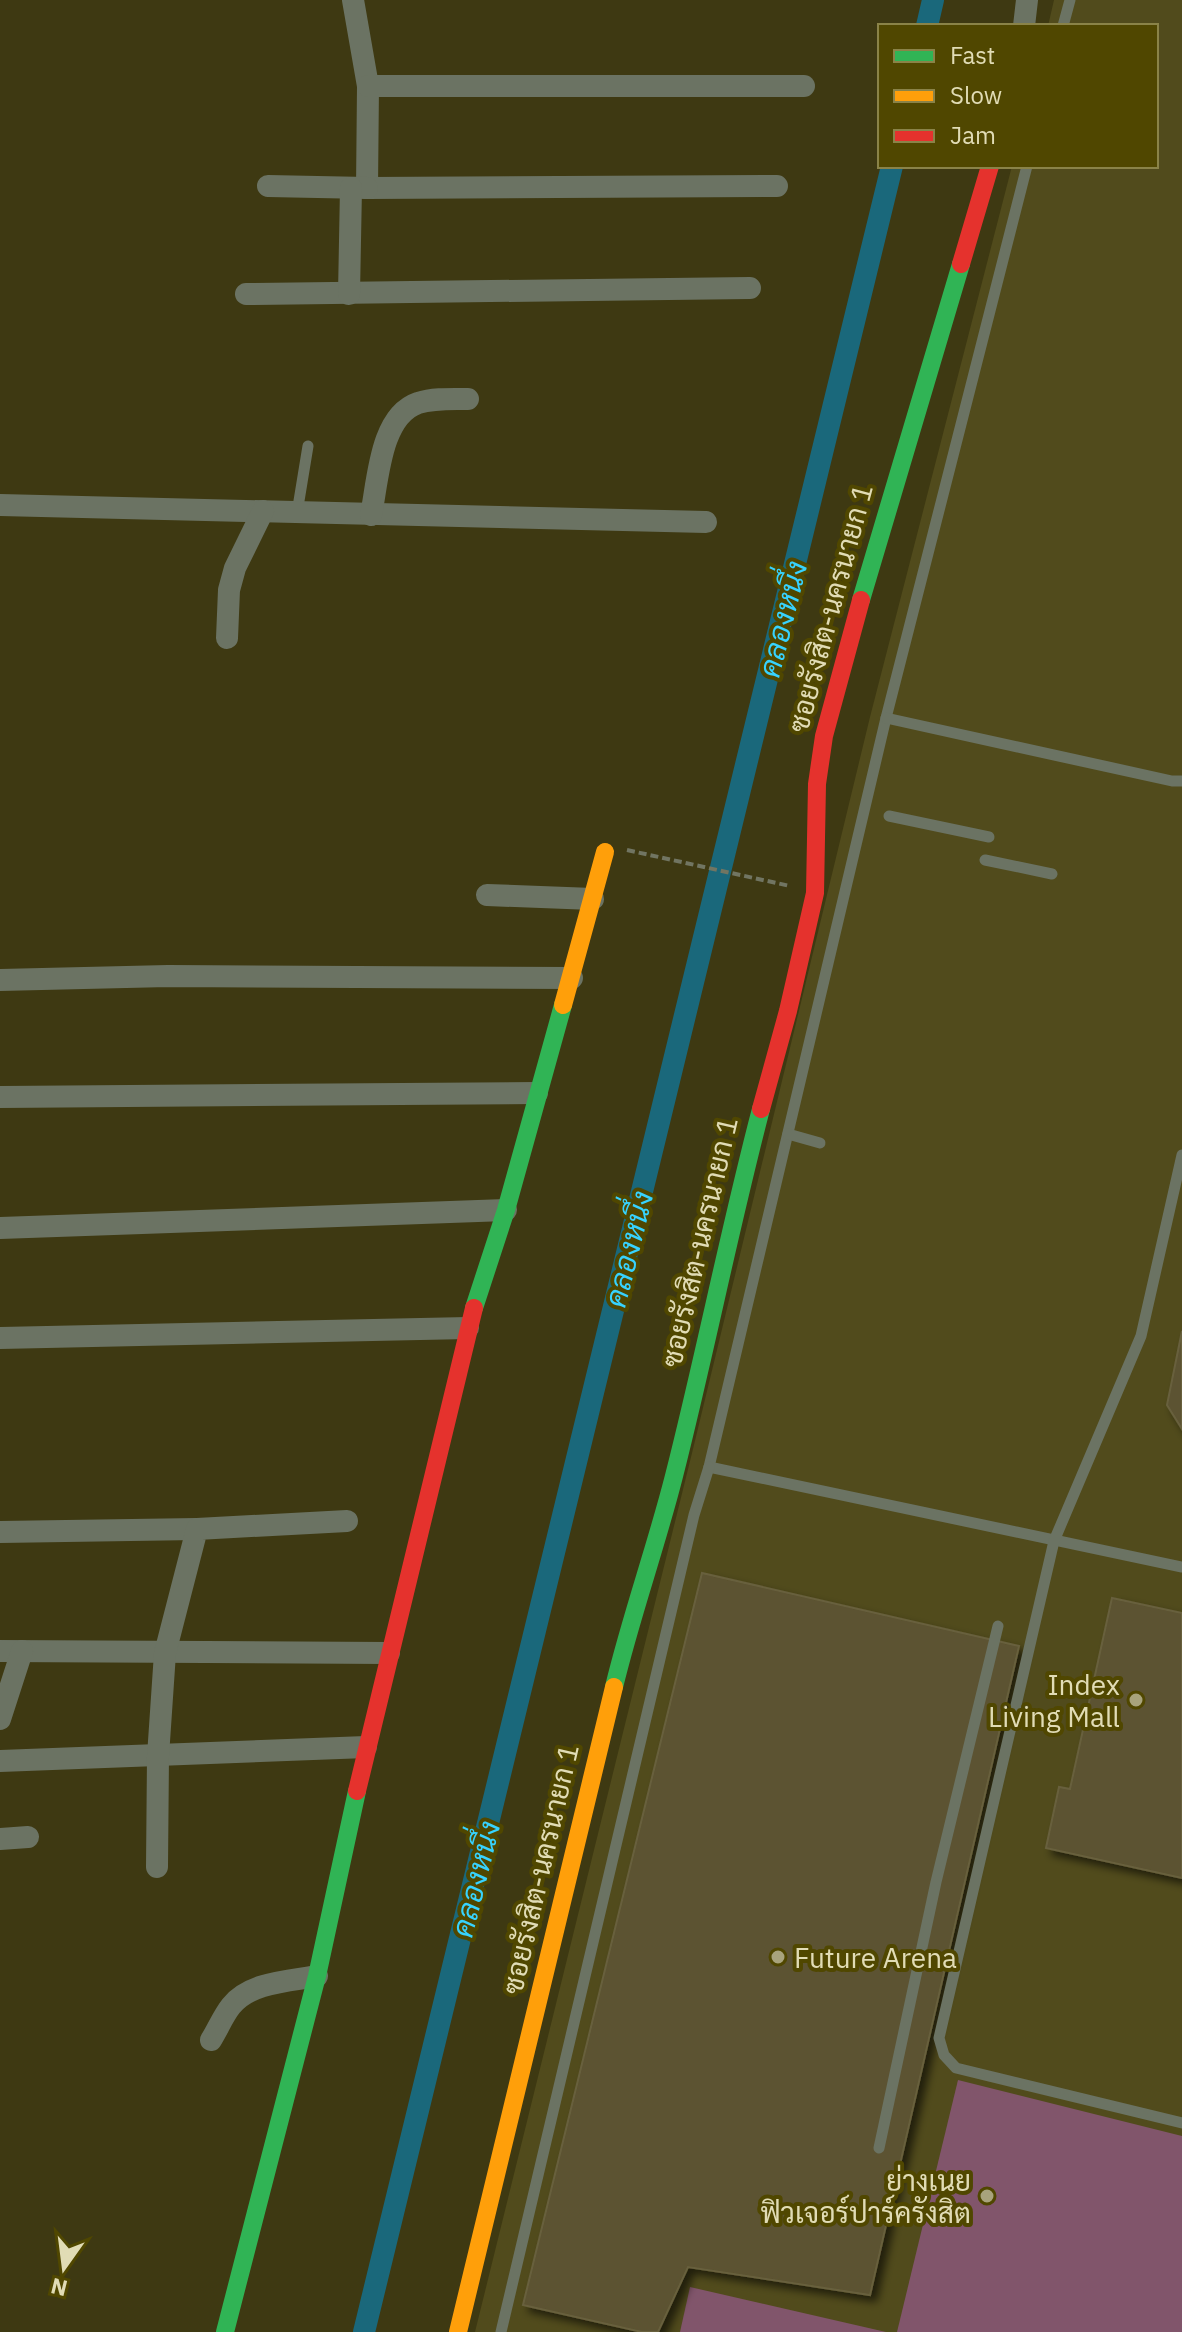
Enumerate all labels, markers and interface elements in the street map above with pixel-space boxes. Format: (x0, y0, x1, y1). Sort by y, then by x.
legend (878, 24, 1158, 168)
text: Fast (950, 39, 995, 71)
text: Slow (950, 79, 1002, 111)
text: Jam (950, 119, 996, 151)
street label: ซอยรังสิต-นครนายก 1 (779, 480, 881, 736)
water label: คลองหนึ่ง (744, 556, 815, 681)
street label: ซอยรังสิต-นครนายก 1 (652, 1113, 746, 1371)
water label: คลองหนึ่ง (590, 1186, 661, 1311)
place label: Index Living Mall (988, 1666, 1120, 1735)
marker: Index Living Mall (1127, 1691, 1145, 1709)
street label: ซอยรังสิต-นครนายก 1 (493, 1740, 587, 1998)
water label: คลองหนึ่ง (437, 1816, 508, 1941)
place label: Future Arena (794, 1939, 957, 1976)
marker: Future Arena (769, 1948, 787, 1966)
place label: ย่างเนย ฟิวเจอร์ปาร์ครังสิต (760, 2162, 971, 2231)
marker: ย่างเนย ฟิวเจอร์ปาร์ครังสิต (978, 2187, 996, 2205)
north arrow (24, 2228, 104, 2308)
text: N (48, 2272, 70, 2304)

